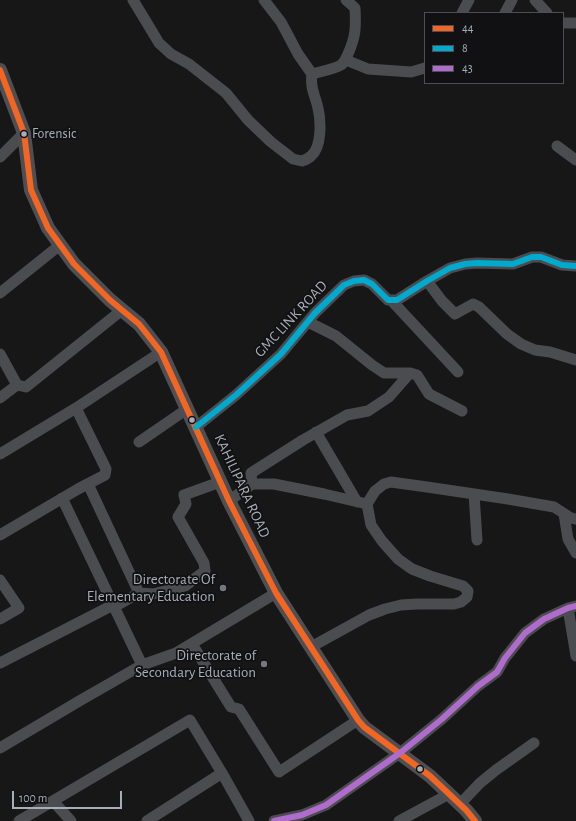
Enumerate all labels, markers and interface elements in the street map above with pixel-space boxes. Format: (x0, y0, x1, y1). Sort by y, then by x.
legend (424, 12, 564, 84)
text: 44 (462, 22, 474, 34)
text: 8 (462, 42, 468, 54)
text: 43 (462, 62, 473, 74)
place label: Forensic (32, 126, 76, 142)
marker: Forensic (19, 129, 29, 139)
street label: GMC LINK ROAD (251, 277, 331, 361)
unlabelled marker (187, 415, 197, 425)
street label: KAHILIPARA ROAD (210, 431, 274, 541)
place label: Directorate Of Elementary Education (87, 570, 215, 605)
marker: Directorate Of Elementary Education (218, 583, 228, 593)
place label: Directorate of Secondary Education (135, 646, 256, 681)
marker: Directorate of Secondary Education (259, 659, 269, 669)
unlabelled marker (415, 764, 425, 774)
scale bar (14, 783, 124, 809)
text: 100 m (19, 792, 47, 804)

